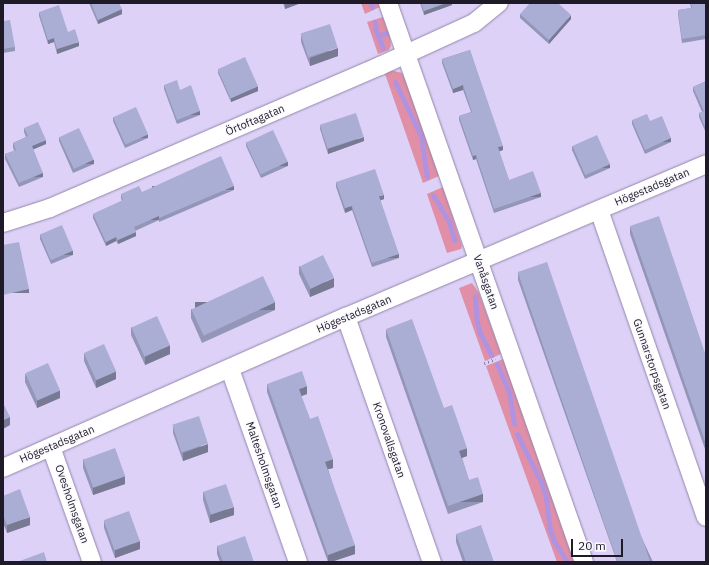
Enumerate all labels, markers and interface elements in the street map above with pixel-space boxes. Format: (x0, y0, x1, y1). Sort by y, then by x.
street label: Örtoftagatan (224, 102, 286, 138)
street label: Högestadsgatan (613, 165, 691, 209)
street label: Vanåsgatan (470, 253, 502, 311)
street label: Högestadsgatan (315, 292, 393, 336)
street label: Gunnarstorpsgatan (630, 317, 674, 411)
street label: Kronovallsgatan (370, 400, 408, 480)
street label: Maltesholmsgatan (243, 420, 285, 510)
street label: Högestadsgatan (18, 422, 96, 466)
street label: Ovesholmsgatan (52, 463, 92, 545)
scale bar (573, 531, 625, 557)
text: 20 m (578, 538, 606, 553)

